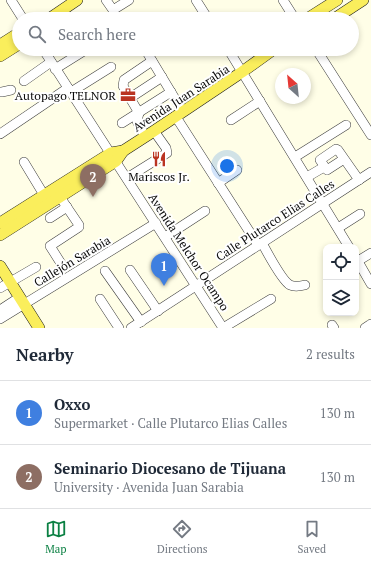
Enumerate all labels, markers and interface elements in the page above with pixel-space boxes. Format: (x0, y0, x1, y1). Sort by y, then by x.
search box (12, 12, 359, 56)
icon: search (26, 23, 48, 45)
text: Search here (58, 24, 136, 44)
street label: Avenida Juan Sarabia (130, 61, 232, 135)
north arrow (275, 68, 311, 104)
office icon: Autopago TELNOR (119, 86, 137, 104)
place label: Autopago TELNOR (15, 88, 116, 103)
restaurant icon: Mariscos Jr. (150, 150, 168, 168)
your location (217, 156, 237, 176)
pin: 2 (80, 164, 106, 197)
place label: Mariscos Jr. (128, 169, 190, 184)
street label: Calle Plutarco Elias Calles (213, 176, 337, 264)
street label: Avenida Melchor Ocampo (145, 191, 233, 314)
street label: Callejón Sarabia (31, 232, 113, 290)
map controls (323, 244, 359, 316)
button: locate (323, 244, 359, 280)
pin: 1 (151, 253, 177, 286)
button: layers (323, 280, 359, 316)
text: Nearby (16, 343, 74, 366)
text: 2 results (306, 345, 355, 363)
text: Oxxo (54, 394, 90, 414)
text: 1 (25, 404, 33, 422)
text: 130 m (320, 404, 355, 422)
text: Supermarket · Calle Plutarco Elias Calles (54, 414, 287, 432)
text: Seminario Diocesano de Tijuana (54, 458, 286, 478)
text: 2 (25, 468, 33, 486)
text: 130 m (320, 468, 355, 486)
text: University · Avenida Juan Sarabia (54, 478, 244, 496)
tab: Map (45, 518, 67, 556)
tab: Directions (157, 518, 208, 556)
tab: Saved (298, 518, 326, 556)

